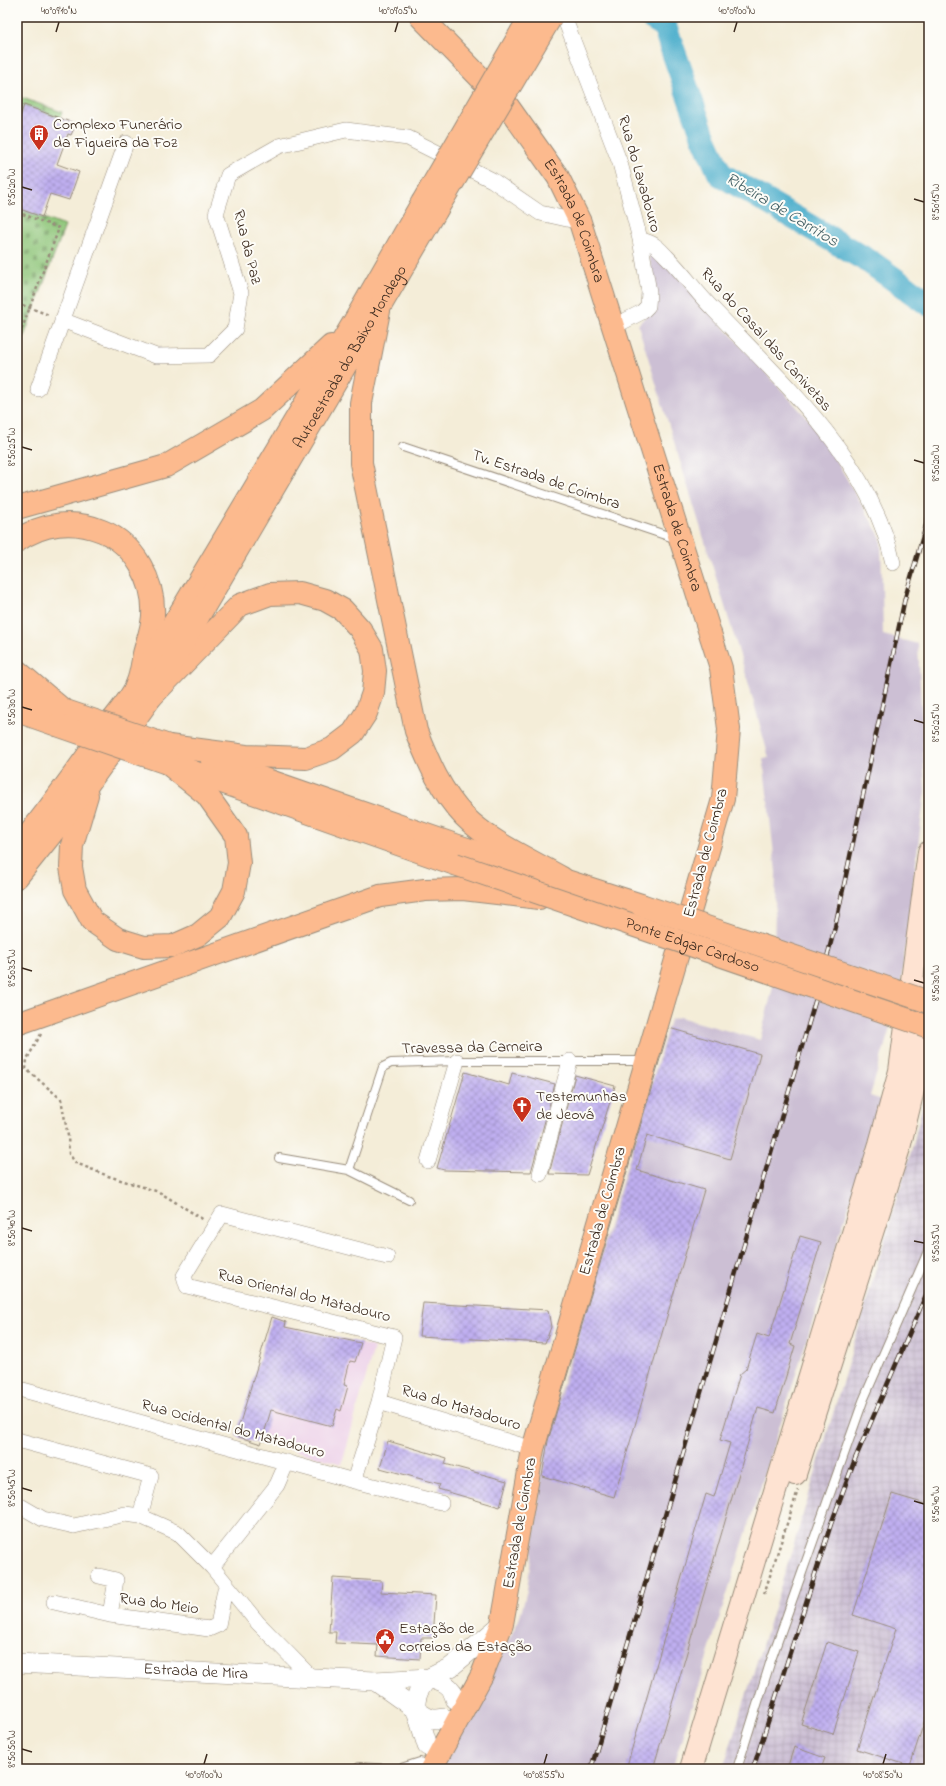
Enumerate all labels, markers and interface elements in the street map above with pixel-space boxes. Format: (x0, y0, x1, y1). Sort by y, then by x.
text: 40°09'10"N (41, 4, 77, 19)
text: 40°09'05"N (379, 4, 418, 19)
text: 40°09'00"N (718, 4, 756, 19)
place label: Complexo Funerário da Figueira da Foz (53, 113, 182, 155)
street label: Rua do Lavadouro (611, 113, 667, 235)
building icon: Complexo Funerário da Figueira da Foz (28, 123, 50, 151)
street label: Estrada de Coimbra (537, 154, 611, 286)
water label: Ribeira de Carritos (721, 166, 843, 254)
text: 8°50'20"W (5, 168, 20, 205)
text: 8°50'15"W (929, 183, 944, 220)
street label: Rua da Paz (226, 207, 268, 287)
street label: Autoestrada do Baixo Mondego (287, 261, 414, 453)
street label: Rua do Casal das Canivetas (695, 263, 837, 417)
text: 8°50'25"W (5, 428, 20, 466)
street label: Tv. Estrada de Coimbra (468, 443, 624, 517)
text: 8°50'20"W (929, 444, 944, 481)
street label: Estrada de Coimbra (645, 461, 708, 595)
text: 8°50'30"W (5, 689, 20, 725)
text: 8°50'25"W (929, 704, 944, 742)
street label: Estrada de Coimbra (677, 786, 735, 920)
street label: Ponte Edgar Cardoso (622, 911, 763, 980)
text: 8°50'35"W (5, 949, 20, 987)
text: 8°50'30"W (929, 965, 944, 1001)
street label: Travessa da Carneira (401, 1035, 543, 1061)
place label: Testemunhas de Jeová (536, 1085, 627, 1127)
church icon: Testemunhas de Jeová (511, 1095, 533, 1123)
street label: Estrada de Coimbra (573, 1144, 633, 1278)
text: 8°50'40"W (5, 1210, 20, 1246)
text: 8°50'35"W (929, 1224, 944, 1262)
street label: Rua Oriental do Matadouro (215, 1263, 393, 1329)
street label: Rua do Matadouro (398, 1378, 524, 1438)
street label: Rua Ocidental do Matadouro (139, 1393, 327, 1465)
street label: Estrada de Coimbra (497, 1455, 543, 1591)
text: 8°50'45"W (5, 1469, 20, 1507)
text: 8°50'40"W (929, 1486, 944, 1522)
street label: Rua do Meio (118, 1587, 200, 1621)
place label: Estação de correios da Estação (399, 1617, 532, 1659)
public building icon: Estação de correios da Estação (374, 1627, 396, 1655)
street label: Estrada de Mira (143, 1657, 249, 1687)
text: 8°50'50"W (5, 1730, 20, 1768)
text: 40°09'00"N (185, 1768, 223, 1783)
text: 40°08'55"N (524, 1768, 565, 1783)
text: 40°08'50"N (863, 1768, 903, 1783)

